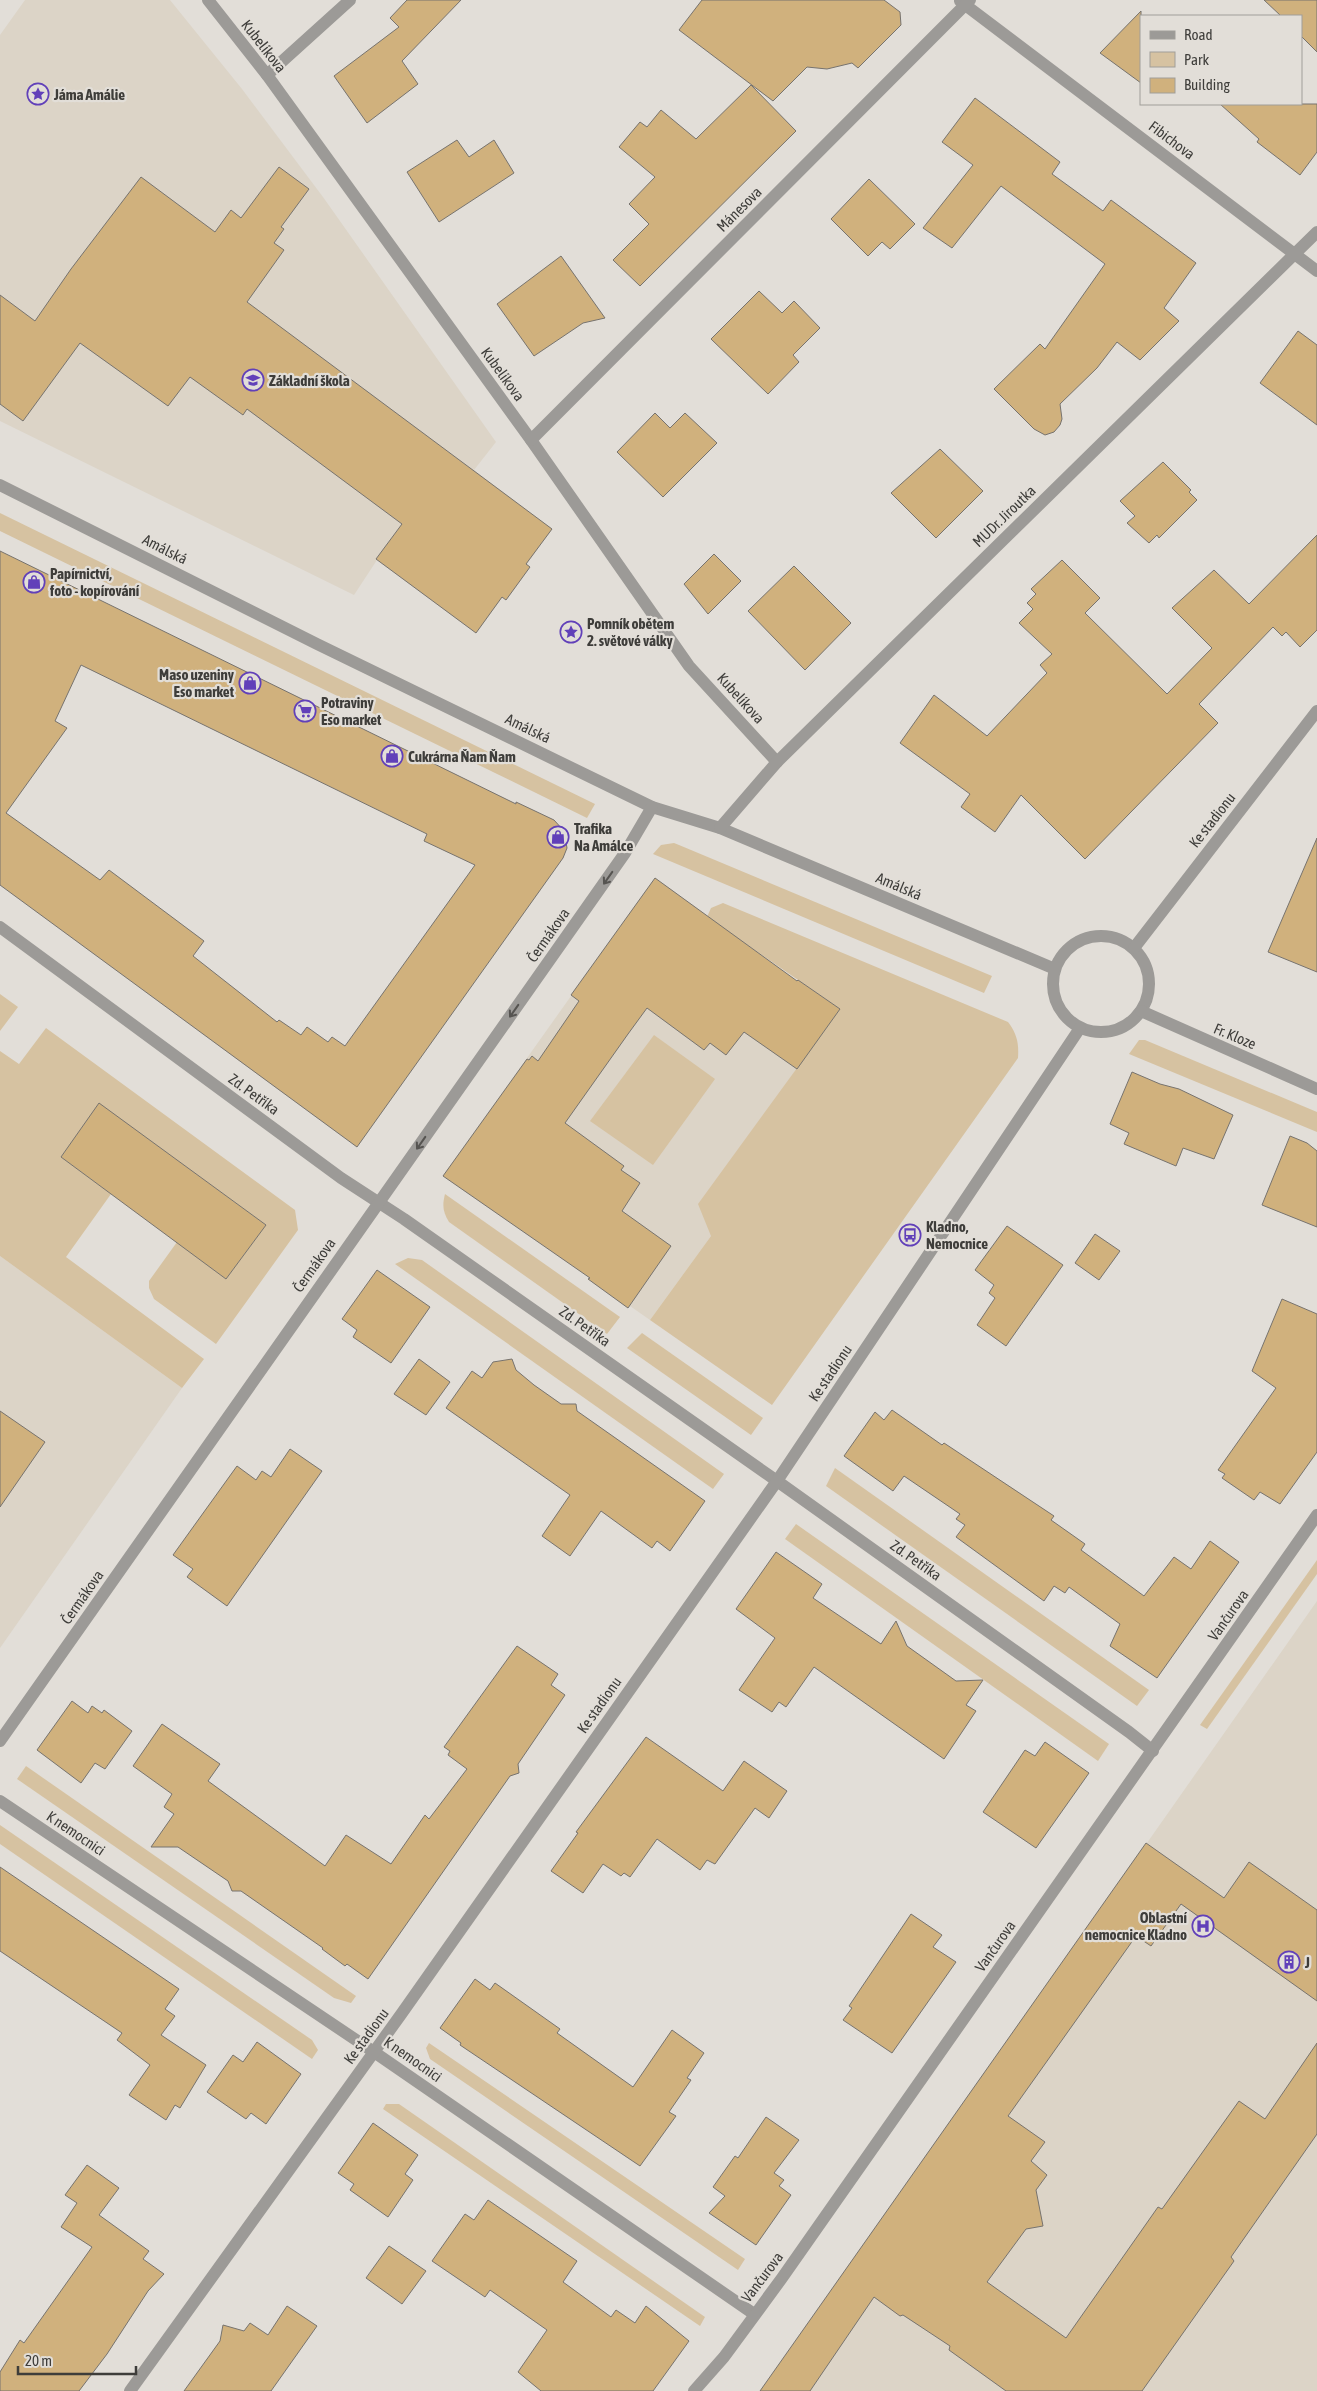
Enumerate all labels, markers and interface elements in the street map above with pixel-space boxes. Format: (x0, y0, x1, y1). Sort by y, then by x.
legend (1140, 15, 1302, 105)
street label: Kubelíkova (238, 16, 290, 76)
text: Road (1184, 26, 1213, 43)
text: Park (1184, 51, 1209, 68)
text: Building (1184, 76, 1230, 93)
place icon: Jáma Amálie (26, 82, 50, 106)
place label: Jáma Amálie (53, 86, 125, 103)
street label: Fibichova (1146, 117, 1198, 163)
street label: Mánesova (713, 183, 765, 235)
street label: Kubelíkova (478, 344, 528, 404)
school or university icon: Základní škola (241, 368, 265, 392)
place label: Základní škola (269, 372, 350, 389)
street label: MUDr. Jiroutka (969, 482, 1039, 550)
street label: Amálská (140, 531, 190, 567)
place label: Papírnictví, foto - kopírování (49, 565, 140, 599)
shop icon: Papírnictví, foto - kopírování (22, 570, 46, 594)
place label: Pomník obětem 2. světové války (587, 615, 674, 649)
place icon: Pomník obětem 2. světové války (559, 620, 583, 644)
place label: Maso uzeniny Eso market (159, 666, 235, 700)
street label: Kubelíkova (714, 669, 768, 727)
shop icon: Maso uzeniny Eso market (238, 671, 262, 695)
place label: Potraviny Eso market (321, 694, 382, 728)
supermarket icon: Potraviny Eso market (293, 699, 317, 723)
street label: Amálská (503, 710, 553, 746)
shop icon: Cukrárna Ňam Ňam (380, 744, 404, 768)
place label: Cukrárna Ňam Ňam (408, 748, 516, 765)
street label: Ke stadionu (1185, 789, 1239, 851)
place label: Trafika Na Amálce (574, 820, 633, 854)
shop icon: Trafika Na Amálce (546, 825, 570, 849)
street label: Amálská (874, 869, 924, 903)
one-way arrow (603, 871, 613, 885)
street label: Čermákova (523, 905, 573, 965)
one-way arrow (509, 1003, 519, 1017)
street label: Fr. Kloze (1211, 1019, 1259, 1053)
street label: Zd. Petříka (225, 1070, 283, 1118)
one-way arrow (416, 1136, 426, 1150)
place label: Kladno, Nemocnice (926, 1218, 988, 1252)
bus stop icon: Kladno, Nemocnice (898, 1223, 922, 1247)
street label: Čermákova (289, 1235, 339, 1295)
street label: Zd. Petříka (556, 1302, 614, 1350)
street label: Ke stadionu (805, 1341, 855, 1405)
street label: Zd. Petříka (887, 1536, 945, 1584)
street label: Čermákova (57, 1567, 107, 1627)
street label: Vančurova (1204, 1586, 1252, 1644)
street label: Ke stadionu (573, 1674, 625, 1736)
street label: K nemocnici (44, 1807, 108, 1859)
place label: Oblastní nemocnice Kladno (1085, 1909, 1188, 1943)
hospital icon: Oblastní nemocnice Kladno (1191, 1914, 1215, 1938)
street label: Vančurova (971, 1917, 1019, 1975)
building icon: J (1277, 1950, 1301, 1974)
place label: J (1304, 1954, 1310, 1971)
street label: Ke stadionu (340, 2005, 392, 2067)
street label: K nemocnici (381, 2033, 445, 2085)
street label: Vančurova (738, 2249, 786, 2305)
scale bar (18, 2344, 135, 2376)
text: 20 m (25, 2352, 52, 2369)

